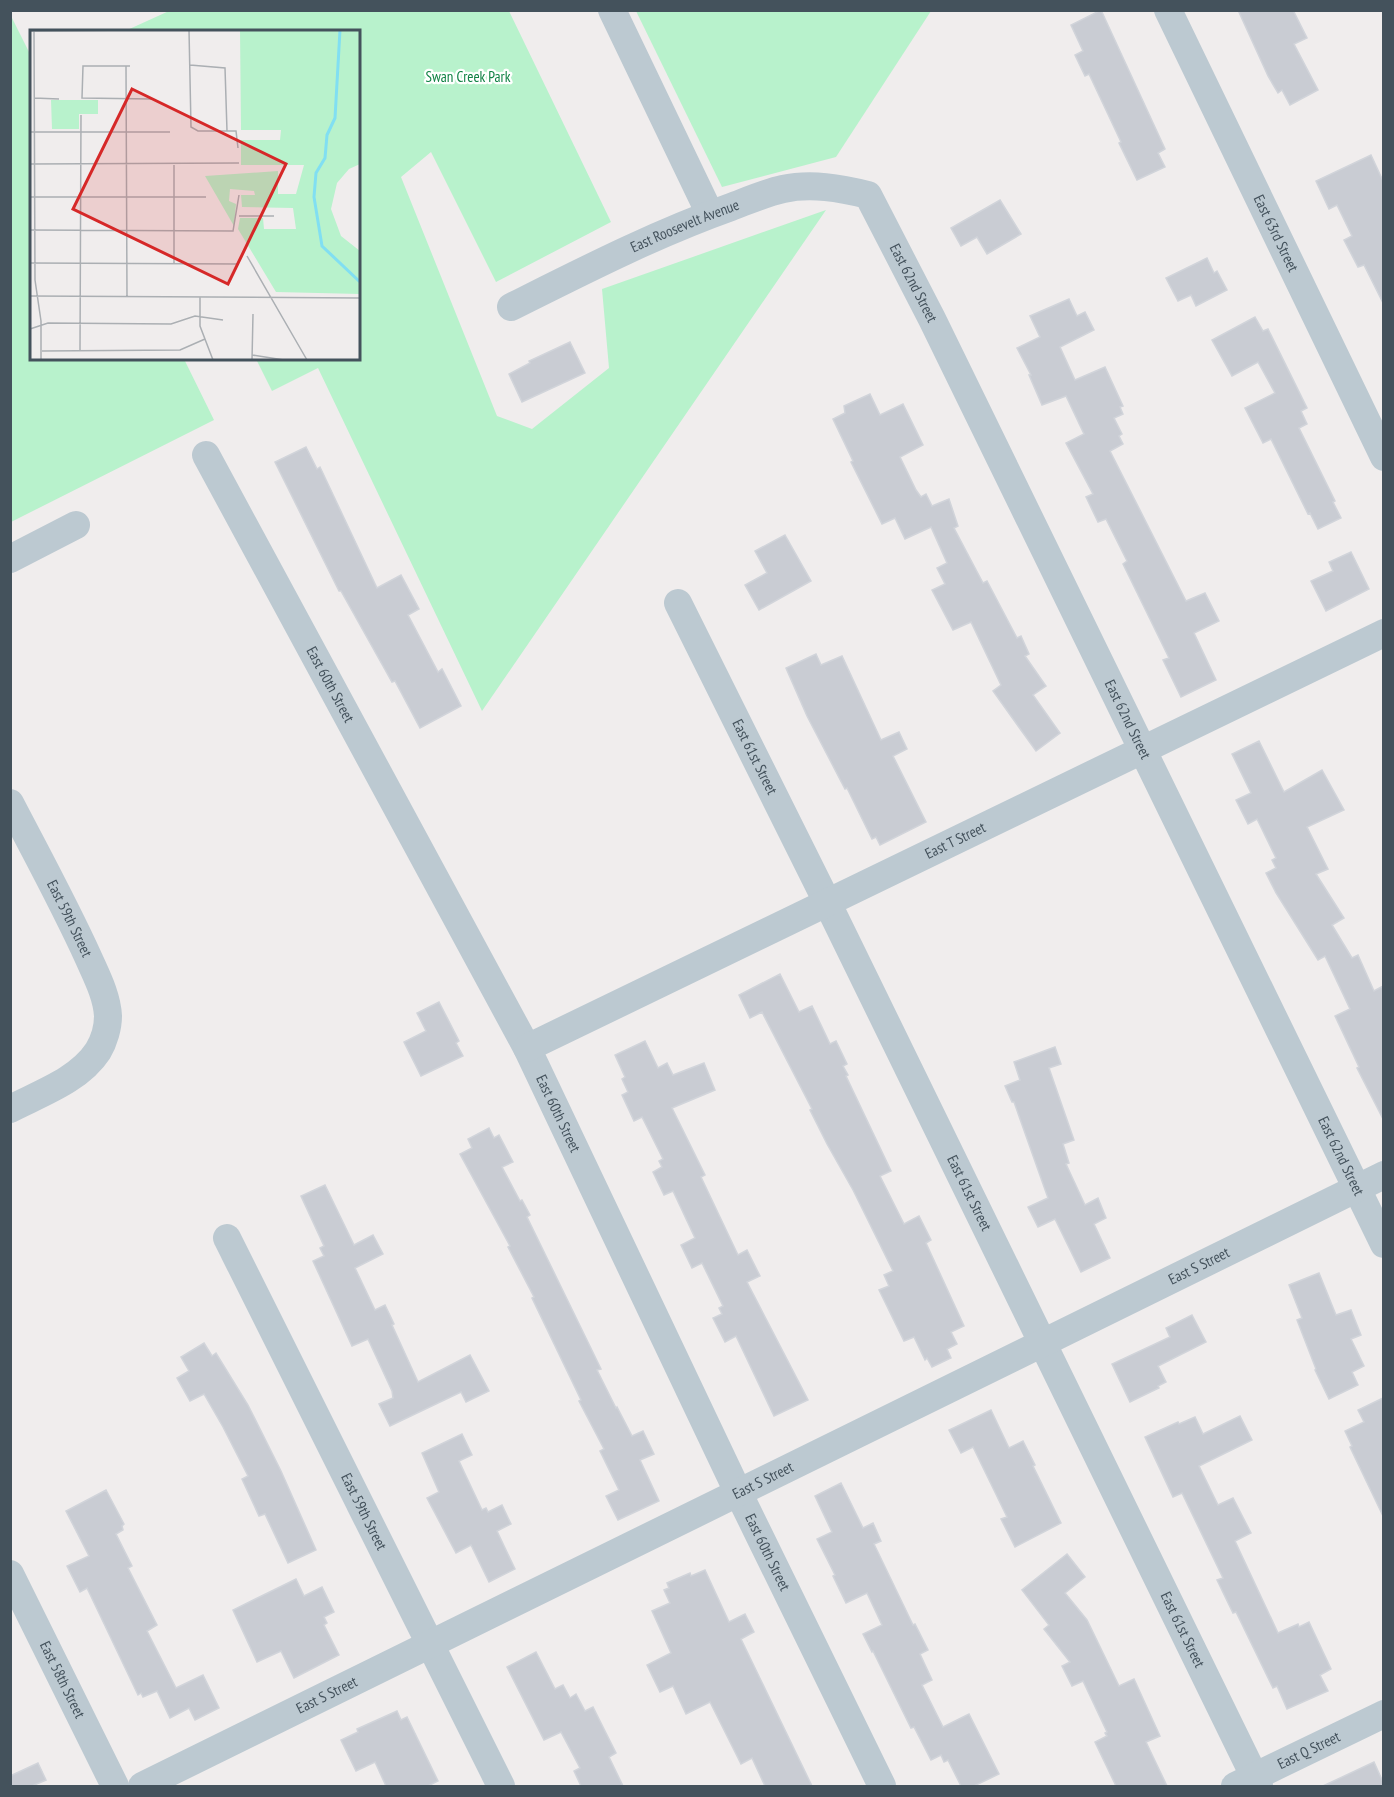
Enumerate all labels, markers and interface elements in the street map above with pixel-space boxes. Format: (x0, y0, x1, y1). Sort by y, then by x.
inset map (30, 30, 360, 360)
park label: Swan Creek Park (425, 67, 511, 86)
street label: East 63rd Street (1250, 191, 1303, 275)
street label: East Roosevelt Avenue (627, 195, 742, 256)
street label: East 62nd Street (886, 240, 942, 325)
street label: East 60th Street (302, 643, 359, 726)
street label: East 62nd Street (1101, 676, 1155, 762)
street label: East 61st Street (728, 716, 782, 798)
street label: East T Street (922, 817, 989, 863)
street label: East 59th Street (43, 877, 97, 960)
street label: East 60th Street (532, 1072, 585, 1155)
street label: East 62nd Street (1314, 1113, 1369, 1199)
street label: East 61st Street (943, 1152, 996, 1234)
street label: East S Street (1165, 1243, 1232, 1289)
street label: East S Street (729, 1457, 796, 1503)
street label: East 59th Street (337, 1470, 391, 1553)
street label: East 60th Street (741, 1510, 795, 1594)
street label: East 61st Street (1157, 1589, 1210, 1670)
street label: East 58th Street (36, 1638, 90, 1721)
street label: East S Street (293, 1672, 360, 1718)
street label: East Q Street (1274, 1727, 1343, 1773)

